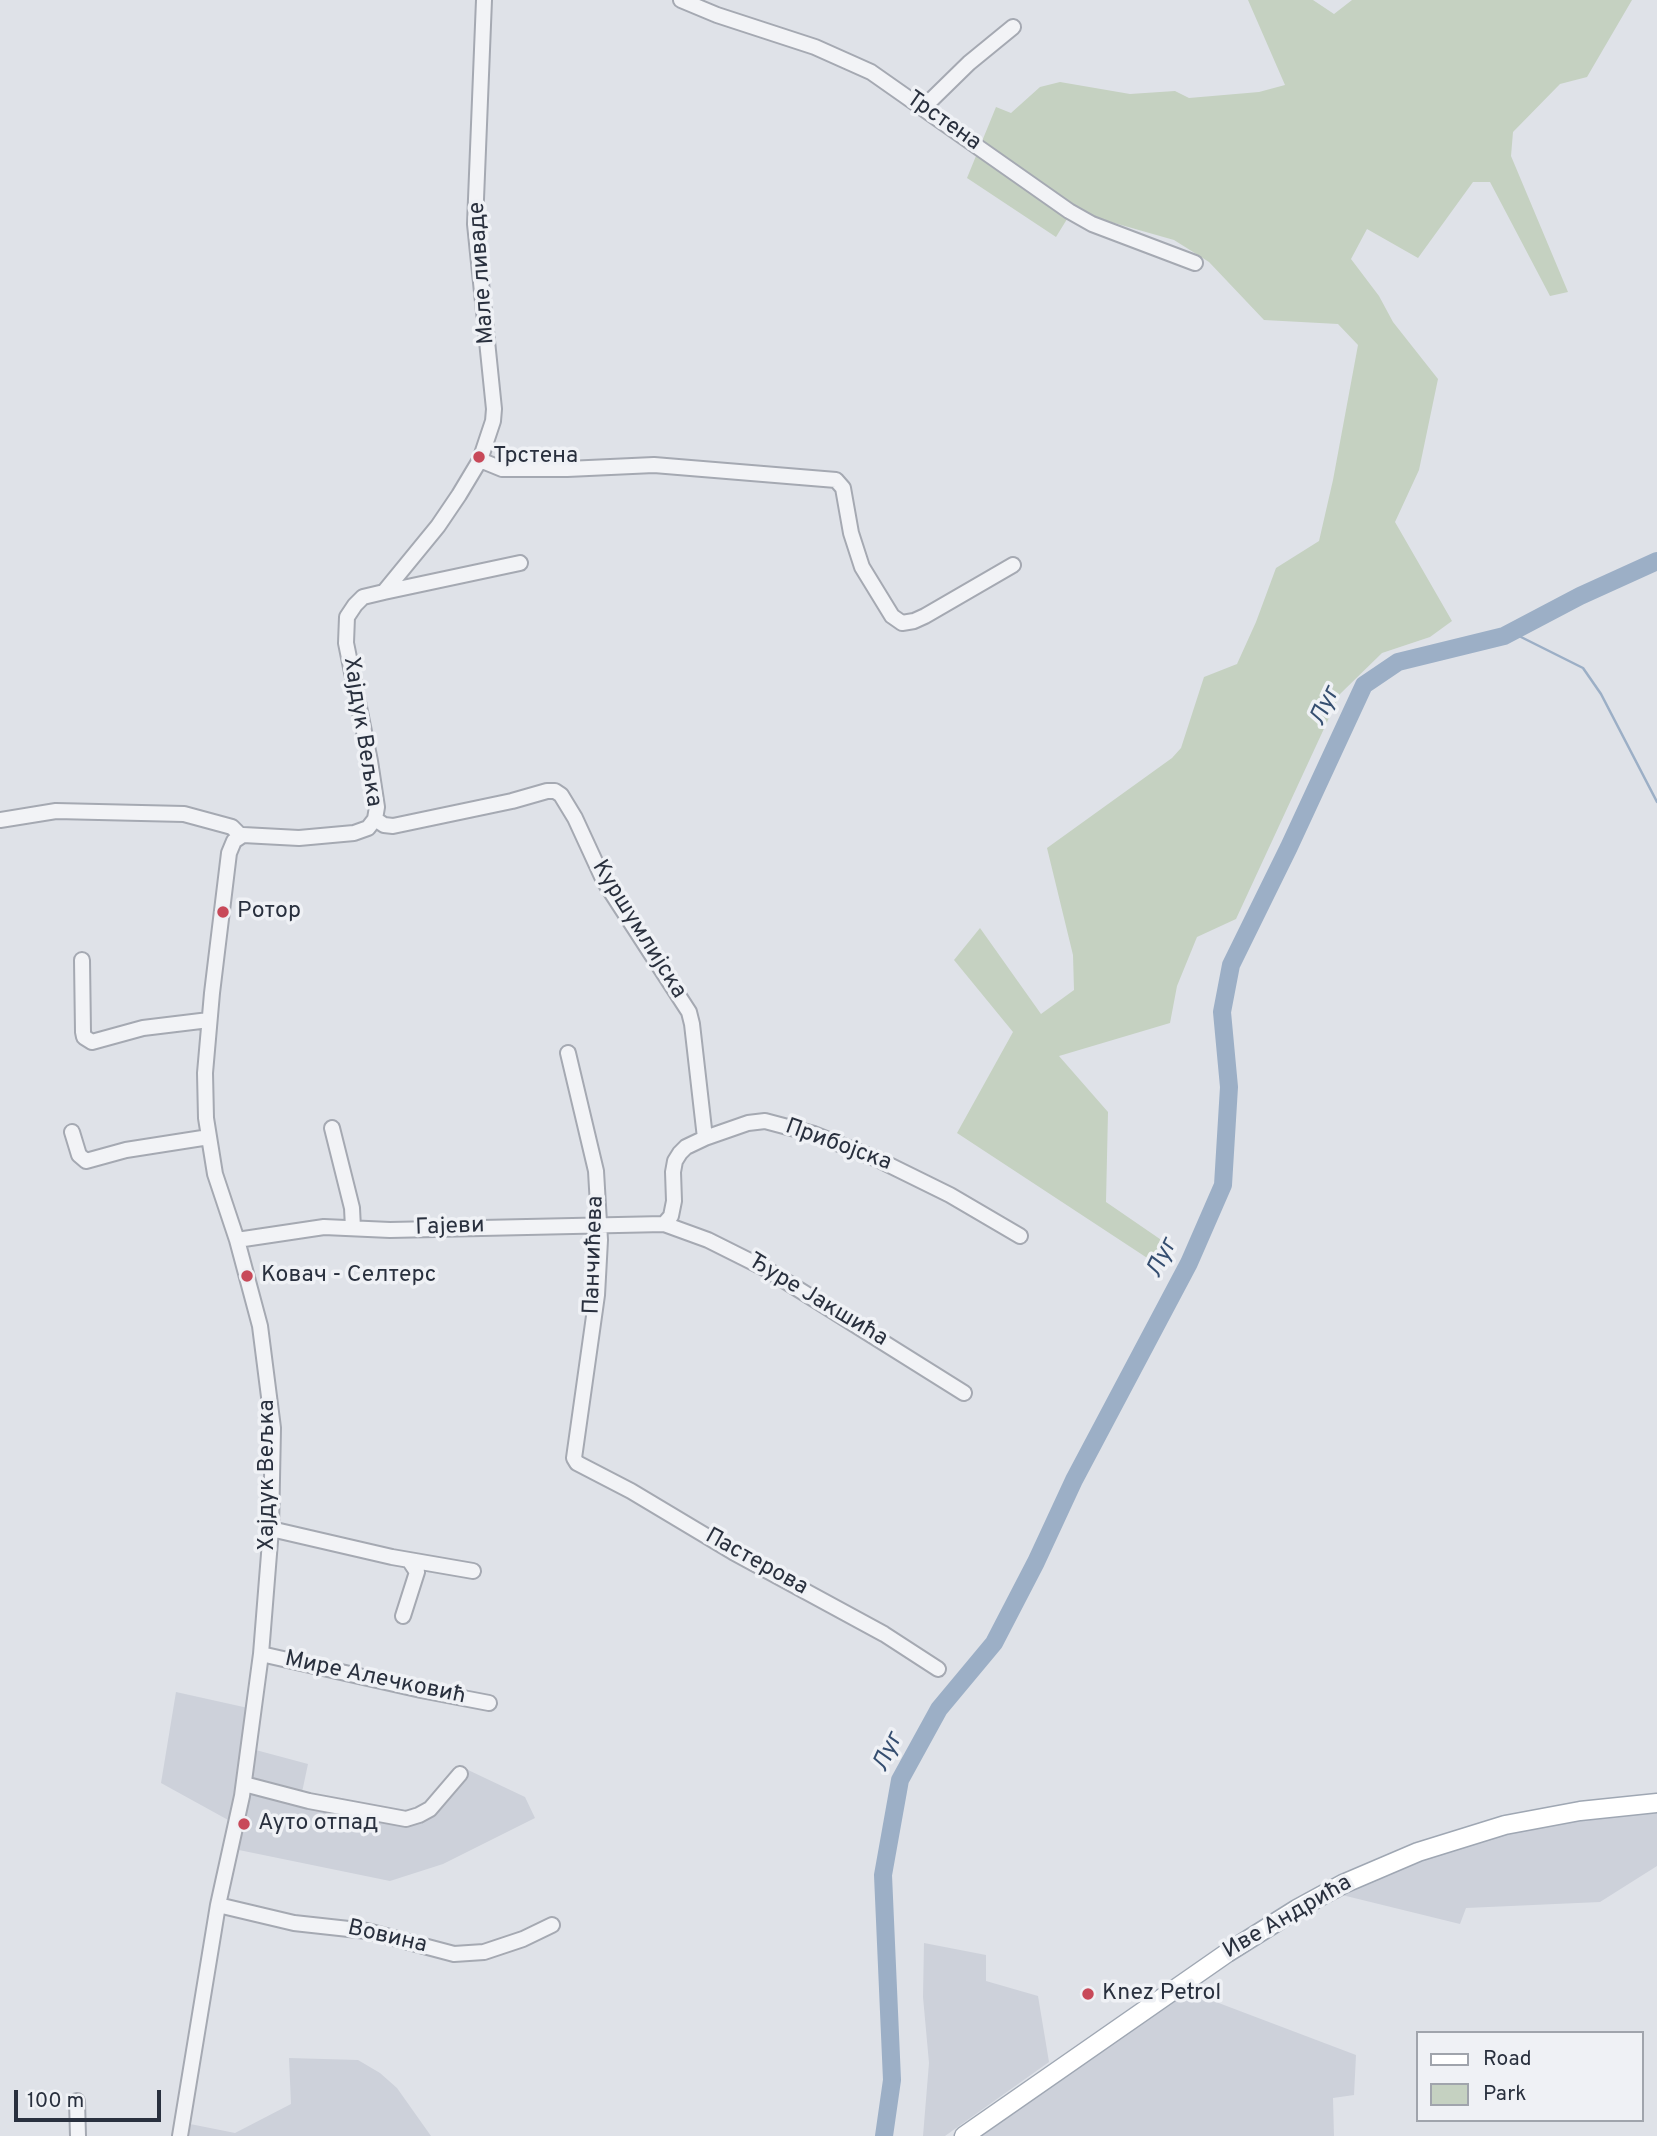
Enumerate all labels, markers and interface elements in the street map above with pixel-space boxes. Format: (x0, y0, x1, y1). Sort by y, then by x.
street label: Трстена (900, 86, 986, 158)
street label: Мале ливаде (464, 201, 502, 345)
place label: Трстена (493, 443, 578, 471)
marker: Трстена (471, 449, 487, 465)
street label: Хајдук Вељка (336, 655, 386, 809)
water label: Луг (1305, 683, 1347, 731)
street label: Куршумлијска (585, 856, 691, 1004)
place label: Ротор (237, 898, 301, 926)
marker: Ротор (215, 904, 231, 920)
street label: Прибојска (781, 1114, 895, 1178)
street label: Панчићева (579, 1195, 611, 1315)
street label: Гајеви (415, 1213, 485, 1243)
water label: Луг (1141, 1235, 1185, 1283)
street label: Ђуре Јакшића (742, 1248, 892, 1354)
place label: Ковач - Селтерс (261, 1262, 436, 1290)
marker: Ковач - Селтерс (239, 1268, 255, 1284)
street label: Хајдук Вељка (254, 1399, 282, 1551)
street label: Пастерова (700, 1523, 812, 1603)
street label: Мире Алечковић (282, 1646, 468, 1712)
water label: Луг (868, 1729, 910, 1777)
place label: Ауто отпад (258, 1810, 378, 1838)
marker: Ауто отпад (236, 1816, 252, 1832)
street label: Иве Андрића (1219, 1870, 1357, 1966)
street label: Вовина (345, 1915, 429, 1961)
place label: Knez Petrol (1102, 1980, 1221, 2008)
marker: Knez Petrol (1080, 1986, 1096, 2002)
legend (1416, 2031, 1643, 2122)
text: Road (1483, 2046, 1532, 2073)
scale bar (18, 2076, 164, 2120)
text: Park (1483, 2081, 1526, 2108)
text: 100 m (27, 2088, 84, 2115)

